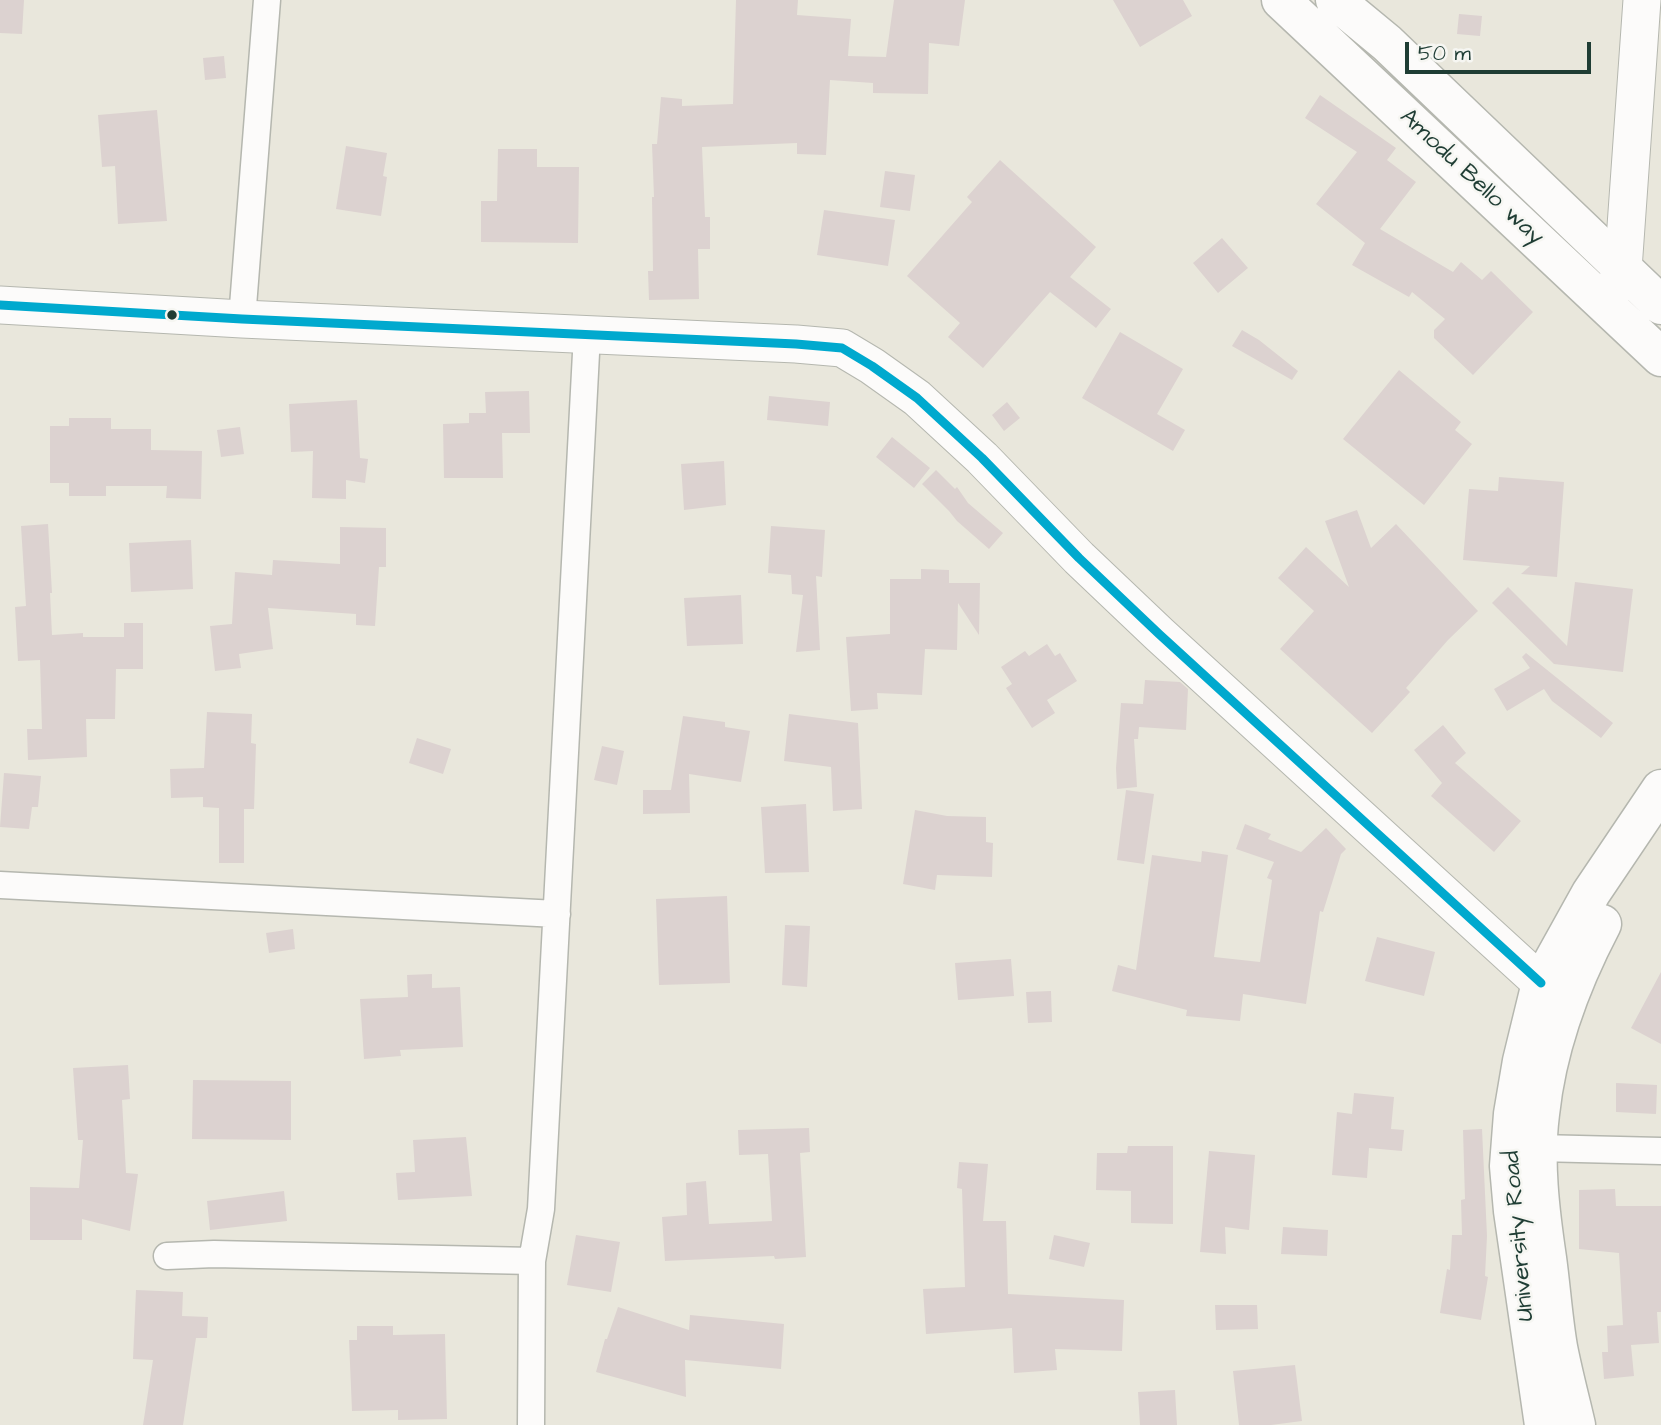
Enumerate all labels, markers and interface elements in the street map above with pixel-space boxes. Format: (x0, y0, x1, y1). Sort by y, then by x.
scale bar (1409, 28, 1594, 72)
text: 50 m (1418, 39, 1471, 68)
street label: Amodu Bello way (1393, 104, 1549, 252)
unlabelled marker (165, 308, 179, 322)
street label: University Road (1498, 1150, 1542, 1322)

